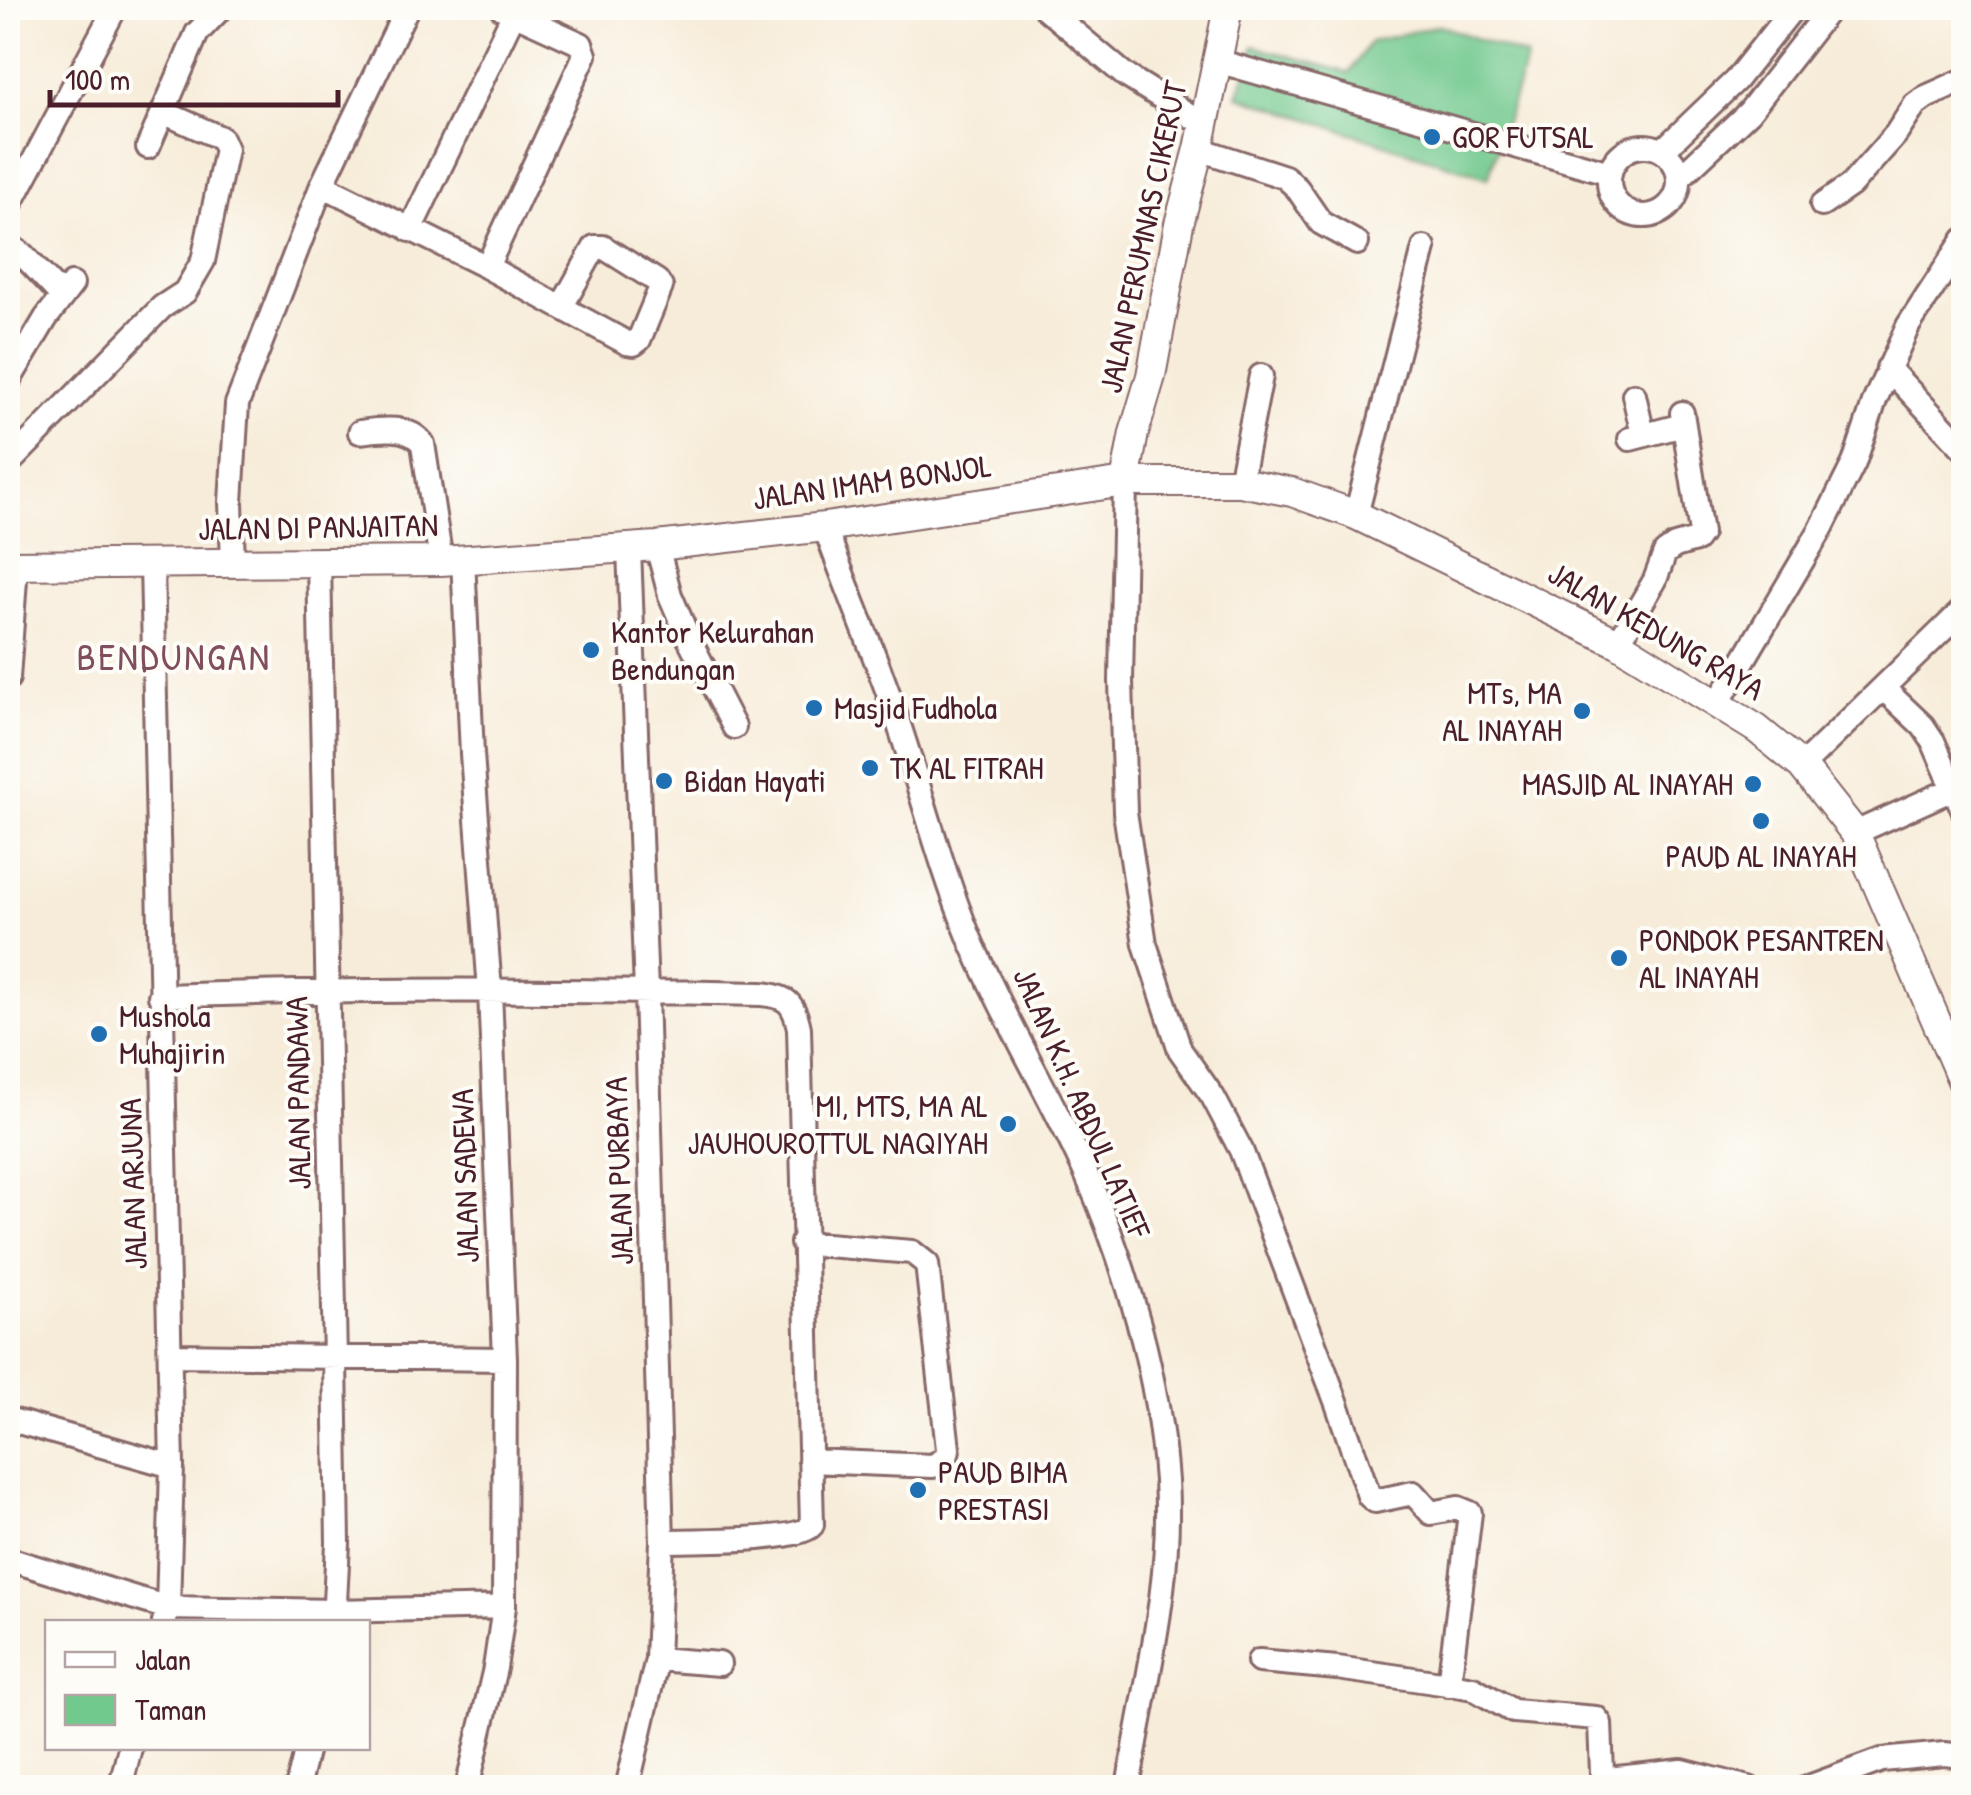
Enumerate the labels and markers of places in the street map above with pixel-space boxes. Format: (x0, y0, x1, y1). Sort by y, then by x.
place label: GOR FUTSAL (1452, 115, 1594, 158)
marker: GOR FUTSAL (1421, 126, 1443, 148)
place label: Kantor Kelurahan Bendungan (611, 610, 814, 690)
marker: Kantor Kelurahan Bendungan (580, 639, 602, 661)
place label: MTs, MA AL INAYAH (1442, 671, 1562, 751)
place label: Masjid Fudhola (834, 686, 997, 729)
marker: Masjid Fudhola (803, 697, 825, 719)
marker: MTs, MA AL INAYAH (1571, 700, 1593, 722)
place label: TK AL FITRAH (890, 746, 1044, 789)
marker: TK AL FITRAH (859, 757, 881, 779)
place label: Bidan Hayati (684, 759, 826, 802)
place label: MASJID AL INAYAH (1522, 762, 1733, 805)
marker: Bidan Hayati (653, 770, 675, 792)
marker: MASJID AL INAYAH (1742, 773, 1764, 795)
marker: PAUD AL INAYAH (1750, 810, 1772, 832)
place label: PAUD AL INAYAH (1666, 834, 1856, 877)
place label: PONDOK PESANTREN AL INAYAH (1639, 918, 1884, 998)
marker: PONDOK PESANTREN AL INAYAH (1608, 947, 1630, 969)
place label: Mushola Muhajirin (119, 994, 225, 1074)
marker: Mushola Muhajirin (88, 1023, 110, 1045)
place label: MI, MTS, MA AL JAUHOUROTTUL NAQIYAH (688, 1084, 988, 1164)
marker: MI, MTS, MA AL JAUHOUROTTUL NAQIYAH (997, 1113, 1019, 1135)
place label: PAUD BIMA PRESTASI (938, 1450, 1068, 1530)
marker: PAUD BIMA PRESTASI (907, 1479, 929, 1501)

